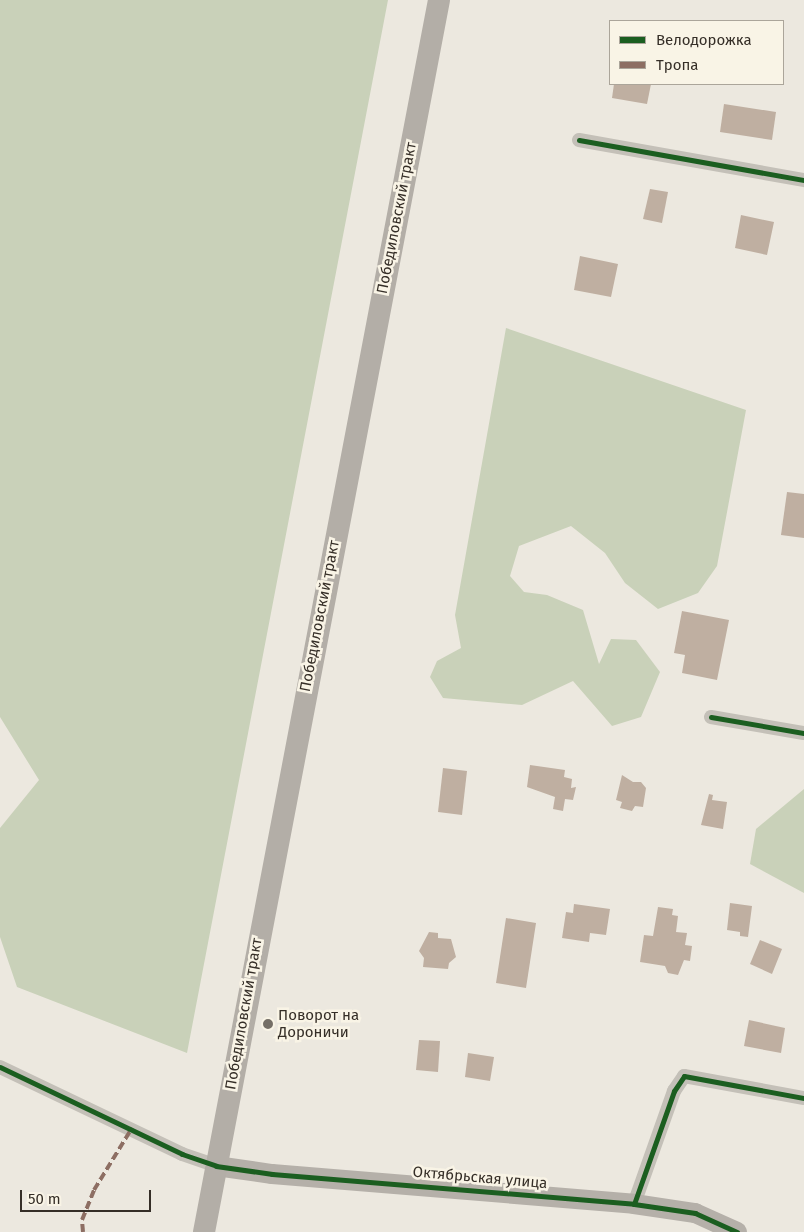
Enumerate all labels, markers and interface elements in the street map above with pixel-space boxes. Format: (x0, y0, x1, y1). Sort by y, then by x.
legend (609, 20, 784, 85)
text: Велодорожка (656, 31, 752, 49)
text: Тропа (656, 56, 698, 74)
street label: Победиловский тракт (373, 141, 421, 295)
street label: Победиловский тракт (296, 539, 344, 693)
street label: Победиловский тракт (222, 937, 266, 1091)
place label: Поворот на Дороничи (278, 1006, 359, 1041)
marker: Поворот на Дороничи (262, 1018, 274, 1030)
street label: Октябрьская улица (412, 1163, 548, 1193)
scale bar (22, 1180, 154, 1212)
text: 50 m (28, 1190, 61, 1208)

